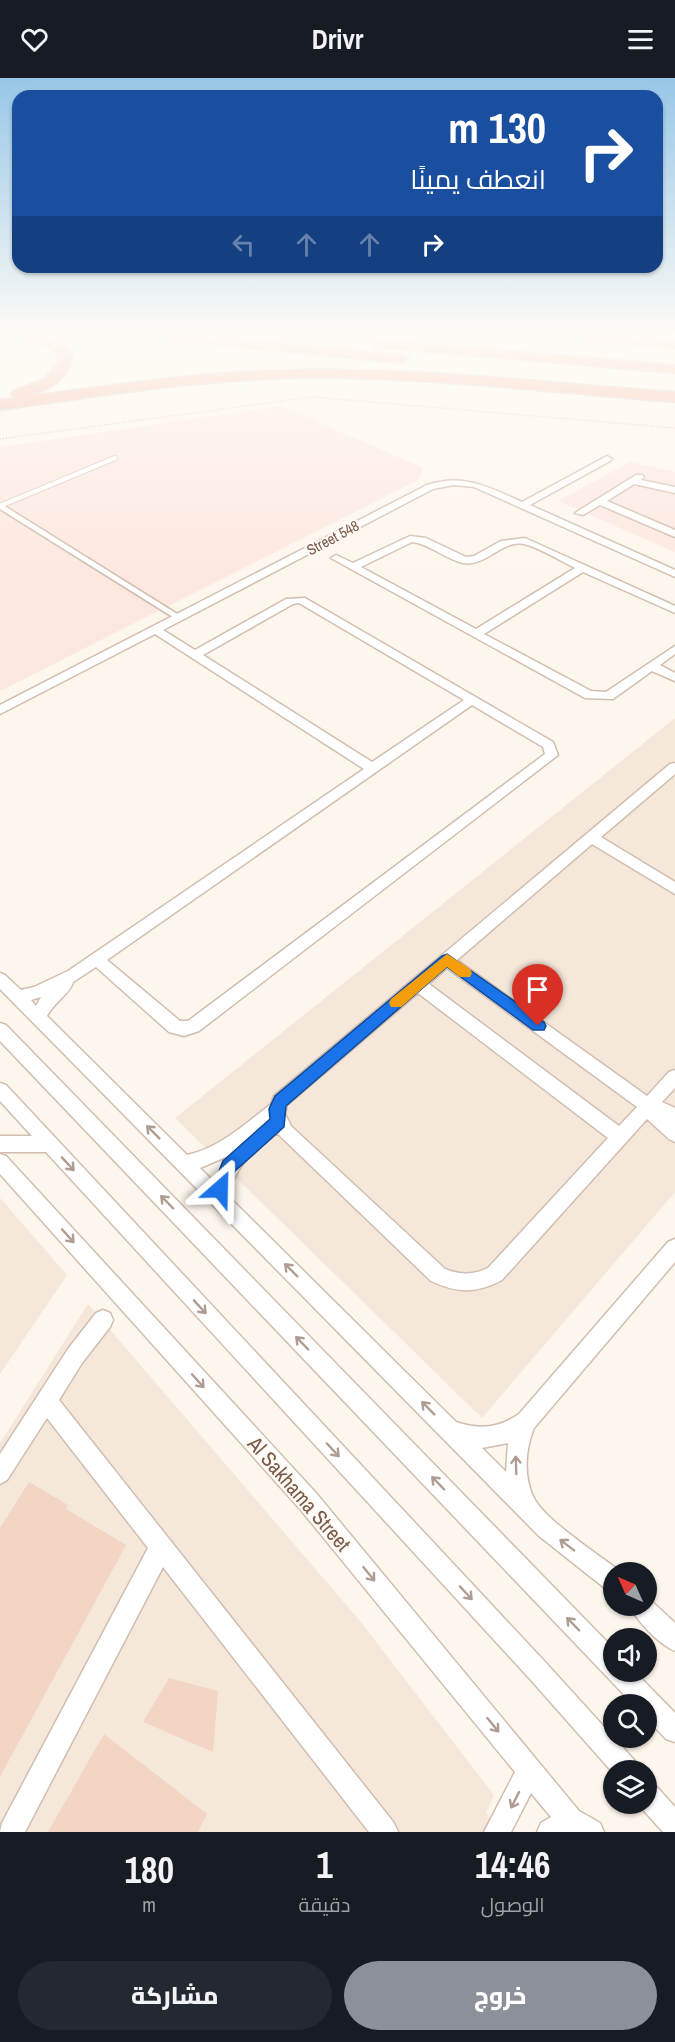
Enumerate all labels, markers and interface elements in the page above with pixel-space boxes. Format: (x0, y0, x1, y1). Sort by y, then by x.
text: Drivr (312, 21, 363, 57)
icon: heart (18, 23, 51, 56)
icon: menu (624, 23, 657, 56)
text: 130 m (448, 100, 546, 156)
icon: right (567, 114, 645, 192)
text: انعطف يمينًا (410, 161, 546, 197)
icon: left (227, 228, 260, 261)
icon: ahead (290, 228, 323, 261)
icon: ahead (353, 228, 386, 261)
icon: right (416, 228, 449, 261)
street label: Street 548 (303, 515, 363, 560)
pin (512, 964, 563, 1026)
icon: arrive (521, 973, 554, 1006)
one-way arrow (145, 1125, 160, 1140)
one-way arrow (60, 1156, 74, 1171)
position arrow (188, 1157, 252, 1221)
one-way arrow (160, 1195, 174, 1210)
one-way arrow (61, 1228, 75, 1243)
one-way arrow (283, 1263, 298, 1278)
one-way arrow (193, 1300, 207, 1315)
one-way arrow (295, 1335, 310, 1350)
one-way arrow (191, 1373, 205, 1388)
one-way arrow (421, 1401, 436, 1416)
street label: Al Sakhama Street (241, 1429, 358, 1558)
one-way arrow (326, 1442, 340, 1457)
one-way arrow (511, 1456, 522, 1476)
one-way arrow (430, 1476, 445, 1491)
one-way arrow (559, 1539, 575, 1552)
north arrow (603, 1562, 657, 1616)
map controls (603, 1562, 657, 1814)
one-way arrow (362, 1566, 375, 1582)
one-way arrow (459, 1585, 473, 1600)
one-way arrow (566, 1616, 580, 1631)
button: sound (603, 1628, 657, 1682)
button: search (603, 1694, 657, 1748)
one-way arrow (486, 1717, 499, 1733)
button: layers (603, 1760, 657, 1814)
one-way arrow (509, 1790, 520, 1808)
text: 1 (316, 1841, 333, 1889)
text: 14:46 (475, 1841, 550, 1889)
text: 180 (125, 1846, 174, 1894)
text: m (142, 1891, 156, 1918)
text: دقيقة (298, 1891, 350, 1918)
text: الوصول (481, 1891, 545, 1918)
button: مشاركة (18, 1961, 332, 2030)
button: خروج (344, 1961, 657, 2030)

